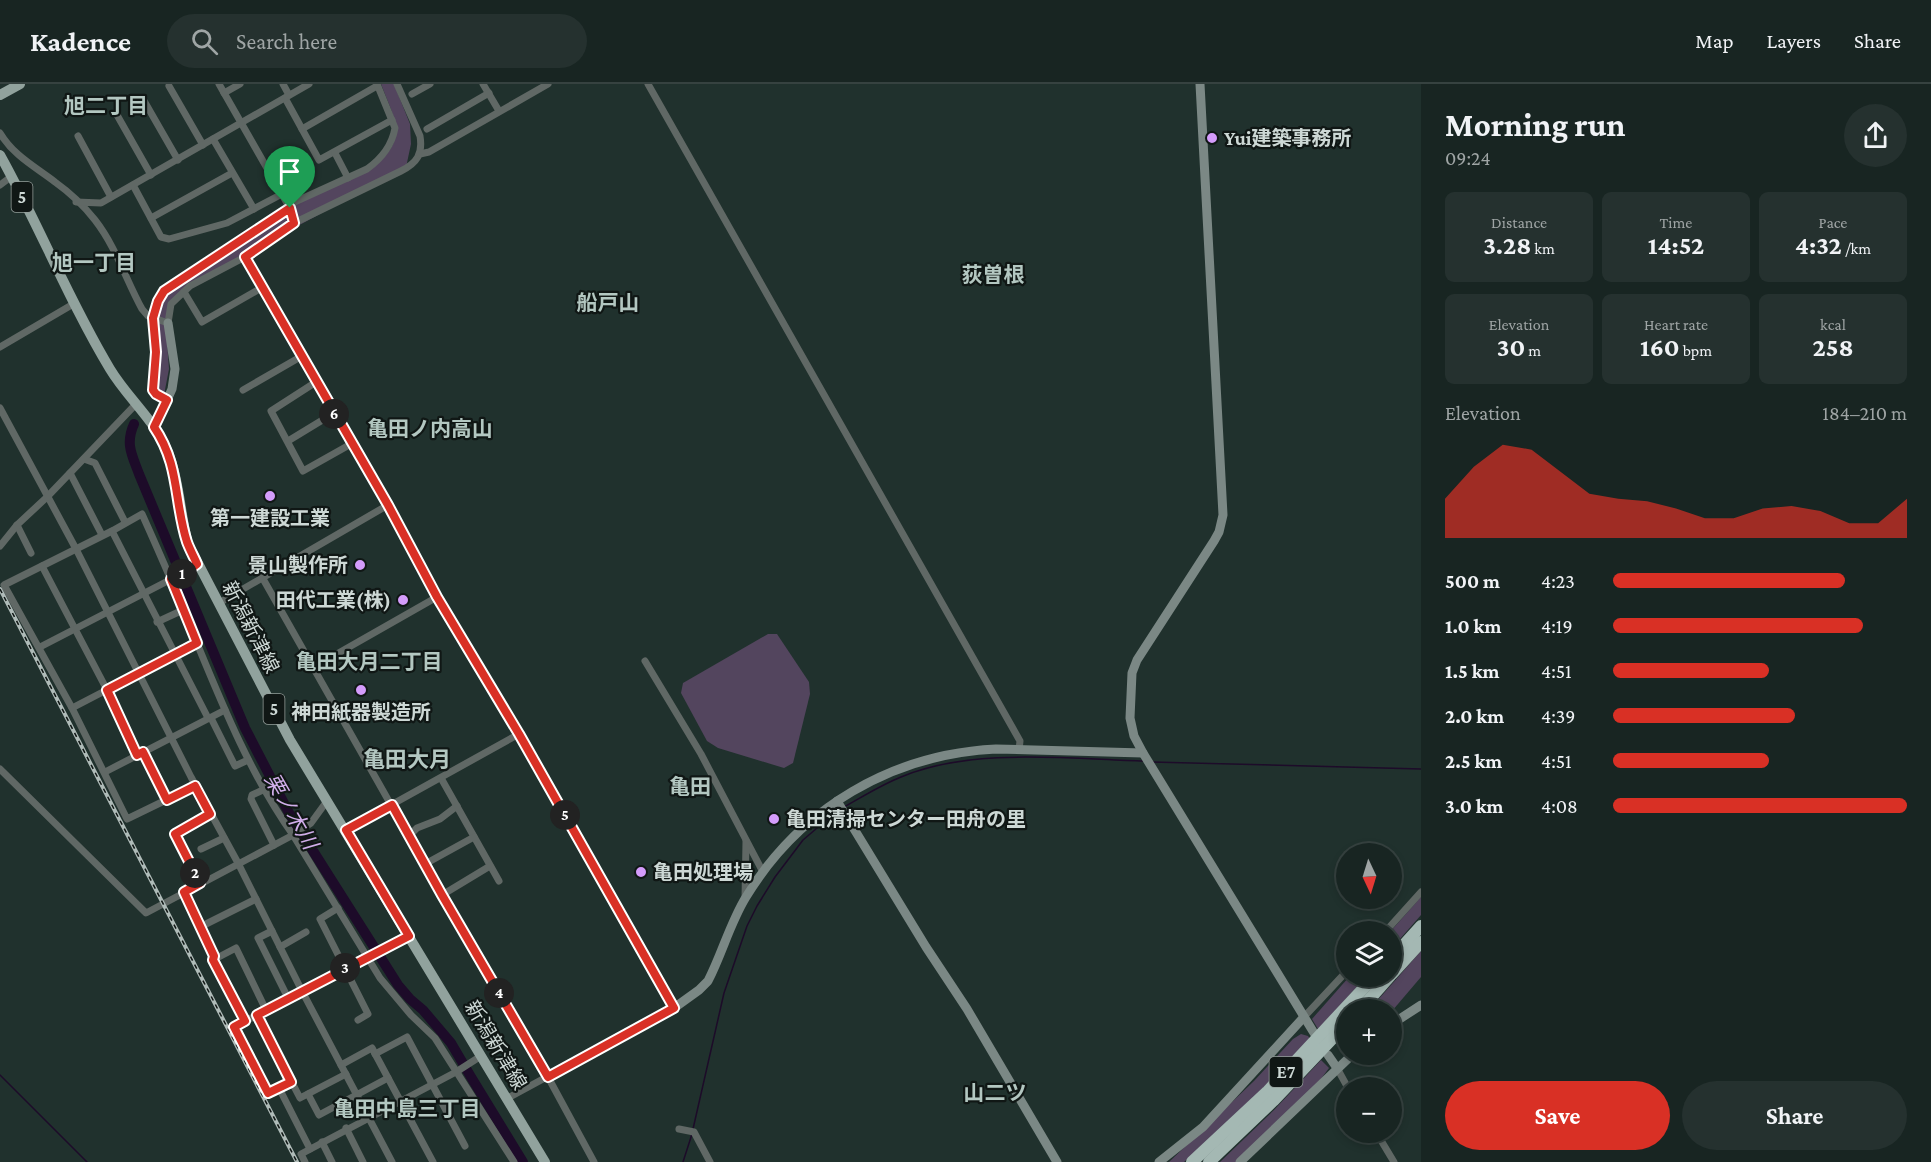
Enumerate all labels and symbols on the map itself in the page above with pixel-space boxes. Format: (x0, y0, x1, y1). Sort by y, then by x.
district label: 旭二丁目 (64, 94, 148, 118)
place label: Yui建築事務所 (1224, 127, 1352, 149)
marker: Yui建築事務所 (1205, 131, 1219, 145)
pin (264, 146, 315, 208)
road number: 5 (12, 182, 32, 212)
district label: 旭一丁目 (52, 251, 136, 275)
district label: 荻曽根 (962, 263, 1025, 287)
district label: 船戸山 (577, 291, 640, 315)
pin: 6 (319, 399, 349, 429)
district label: 亀田ノ内高山 (367, 417, 493, 441)
marker: 第一建設工業 (263, 489, 277, 503)
place label: 第一建設工業 (210, 507, 330, 529)
place label: 景山製作所 (248, 554, 348, 576)
marker: 景山製作所 (353, 558, 367, 572)
pin: 1 (167, 559, 197, 589)
street label: 新潟新津線 (218, 577, 284, 677)
place label: 田代工業(株) (276, 589, 391, 612)
marker: 田代工業(株) (396, 593, 410, 607)
district label: 亀田大月二丁目 (296, 650, 443, 674)
marker: 神田紙器製造所 (354, 683, 368, 697)
road number: 5 (264, 694, 284, 724)
place label: 神田紙器製造所 (291, 701, 431, 723)
district label: 亀田大月 (363, 747, 451, 772)
water label: 栗ノ木川 (260, 769, 323, 855)
district label: 亀田 (669, 775, 711, 799)
pin: 5 (550, 800, 580, 830)
place label: 亀田清掃センター田舟の里 (786, 808, 1026, 830)
marker: 亀田清掃センター田舟の里 (767, 812, 781, 826)
north arrow (1336, 843, 1402, 909)
pin: 2 (180, 858, 210, 888)
place label: 亀田処理場 (653, 861, 753, 883)
marker: 亀田処理場 (634, 865, 648, 879)
pin: 3 (330, 953, 360, 983)
pin: 4 (484, 978, 514, 1008)
street label: 新潟新津線 (461, 996, 531, 1094)
road number: E7 (1270, 1057, 1302, 1087)
district label: 山二ツ (964, 1081, 1027, 1105)
district label: 亀田中島三丁目 (334, 1097, 481, 1121)

